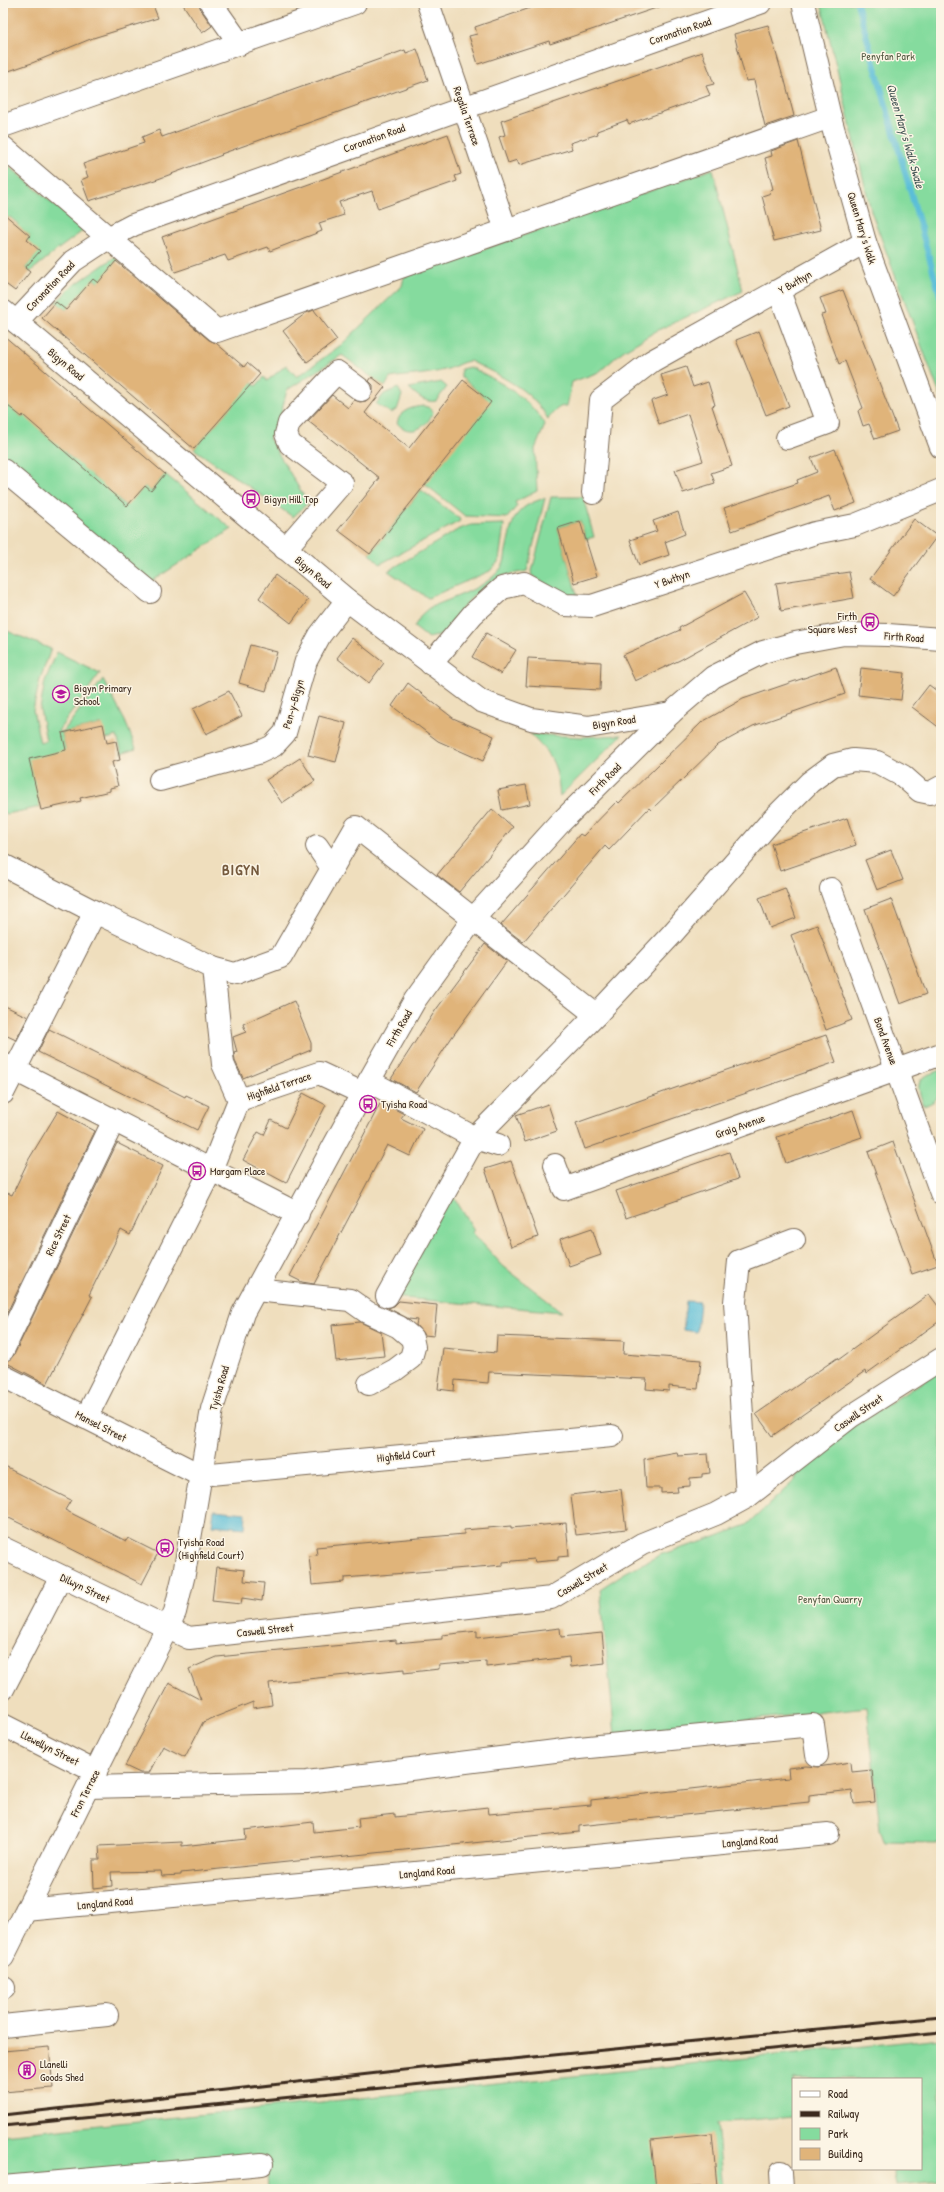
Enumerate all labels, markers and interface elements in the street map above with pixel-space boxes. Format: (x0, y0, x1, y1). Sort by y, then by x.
street label: Coronation Road (647, 14, 714, 48)
park label: Penyfan Park (861, 49, 915, 63)
water label: Queen Mary's Walk Swale (883, 82, 929, 191)
street label: Regalia Terrace (450, 85, 484, 148)
street label: Coronation Road (341, 120, 407, 156)
street label: Queen Mary's Walk (844, 190, 880, 266)
street label: Coronation Road (23, 257, 78, 314)
street label: Y Bwthyn (776, 267, 814, 297)
street label: Bigyn Road (45, 345, 88, 384)
bus stop icon: Bigyn Hill Top (241, 489, 261, 509)
place label: Bigyn Hill Top (264, 492, 319, 506)
street label: Bigyn Road (292, 553, 335, 592)
street label: Y Bwthyn (653, 566, 691, 591)
place label: Firth Square West (808, 609, 857, 636)
bus stop icon: Firth Square West (860, 612, 880, 632)
street label: Firth Road (883, 629, 925, 645)
street label: Pen-y-Bigyn (279, 678, 307, 730)
place label: Bigyn Primary School (74, 681, 132, 708)
school or university icon: Bigyn Primary School (51, 684, 71, 704)
street label: Bigyn Road (592, 712, 637, 732)
street label: Firth Road (585, 759, 625, 799)
district label: BIGYN (222, 859, 260, 880)
street label: Firth Road (382, 1007, 415, 1050)
street label: Bond Avenue (871, 1015, 901, 1067)
street label: Highfield Terrace (245, 1068, 313, 1103)
bus stop icon: Tyisha Road (358, 1094, 378, 1114)
place label: Tyisha Road (381, 1097, 428, 1111)
street label: Graig Avenue (713, 1110, 767, 1141)
bus stop icon: Margam Place (187, 1161, 207, 1181)
place label: Margam Place (210, 1164, 266, 1178)
street label: Rice Street (42, 1212, 74, 1258)
street label: Tyisha Road (206, 1363, 232, 1412)
street label: Caswell Street (831, 1391, 886, 1435)
street label: Mansel Street (73, 1407, 129, 1445)
street label: Highfield Court (376, 1445, 436, 1465)
place label: Tyisha Road (Highfield Court) (178, 1535, 244, 1562)
bus stop icon: Tyisha Road (Highfield Court) (155, 1538, 175, 1558)
street label: Caswell Street (554, 1559, 610, 1601)
street label: Dilwyn Street (58, 1570, 112, 1606)
park label: Penyfan Quarry (798, 1592, 862, 1606)
street label: Caswell Street (236, 1620, 294, 1640)
street label: Llewellyn Street (19, 1727, 82, 1769)
street label: Fron Terrace (67, 1766, 103, 1820)
street label: Langland Road (722, 1832, 779, 1850)
street label: Langland Road (399, 1863, 456, 1881)
street label: Langland Road (77, 1894, 134, 1912)
place label: Llanelli Goods Shed (40, 2057, 84, 2084)
building icon: Llanelli Goods Shed (17, 2060, 37, 2080)
legend (792, 2078, 922, 2170)
text: Road (828, 2085, 848, 2102)
text: Railway (828, 2105, 859, 2122)
text: Park (828, 2125, 848, 2142)
text: Building (828, 2145, 863, 2162)

